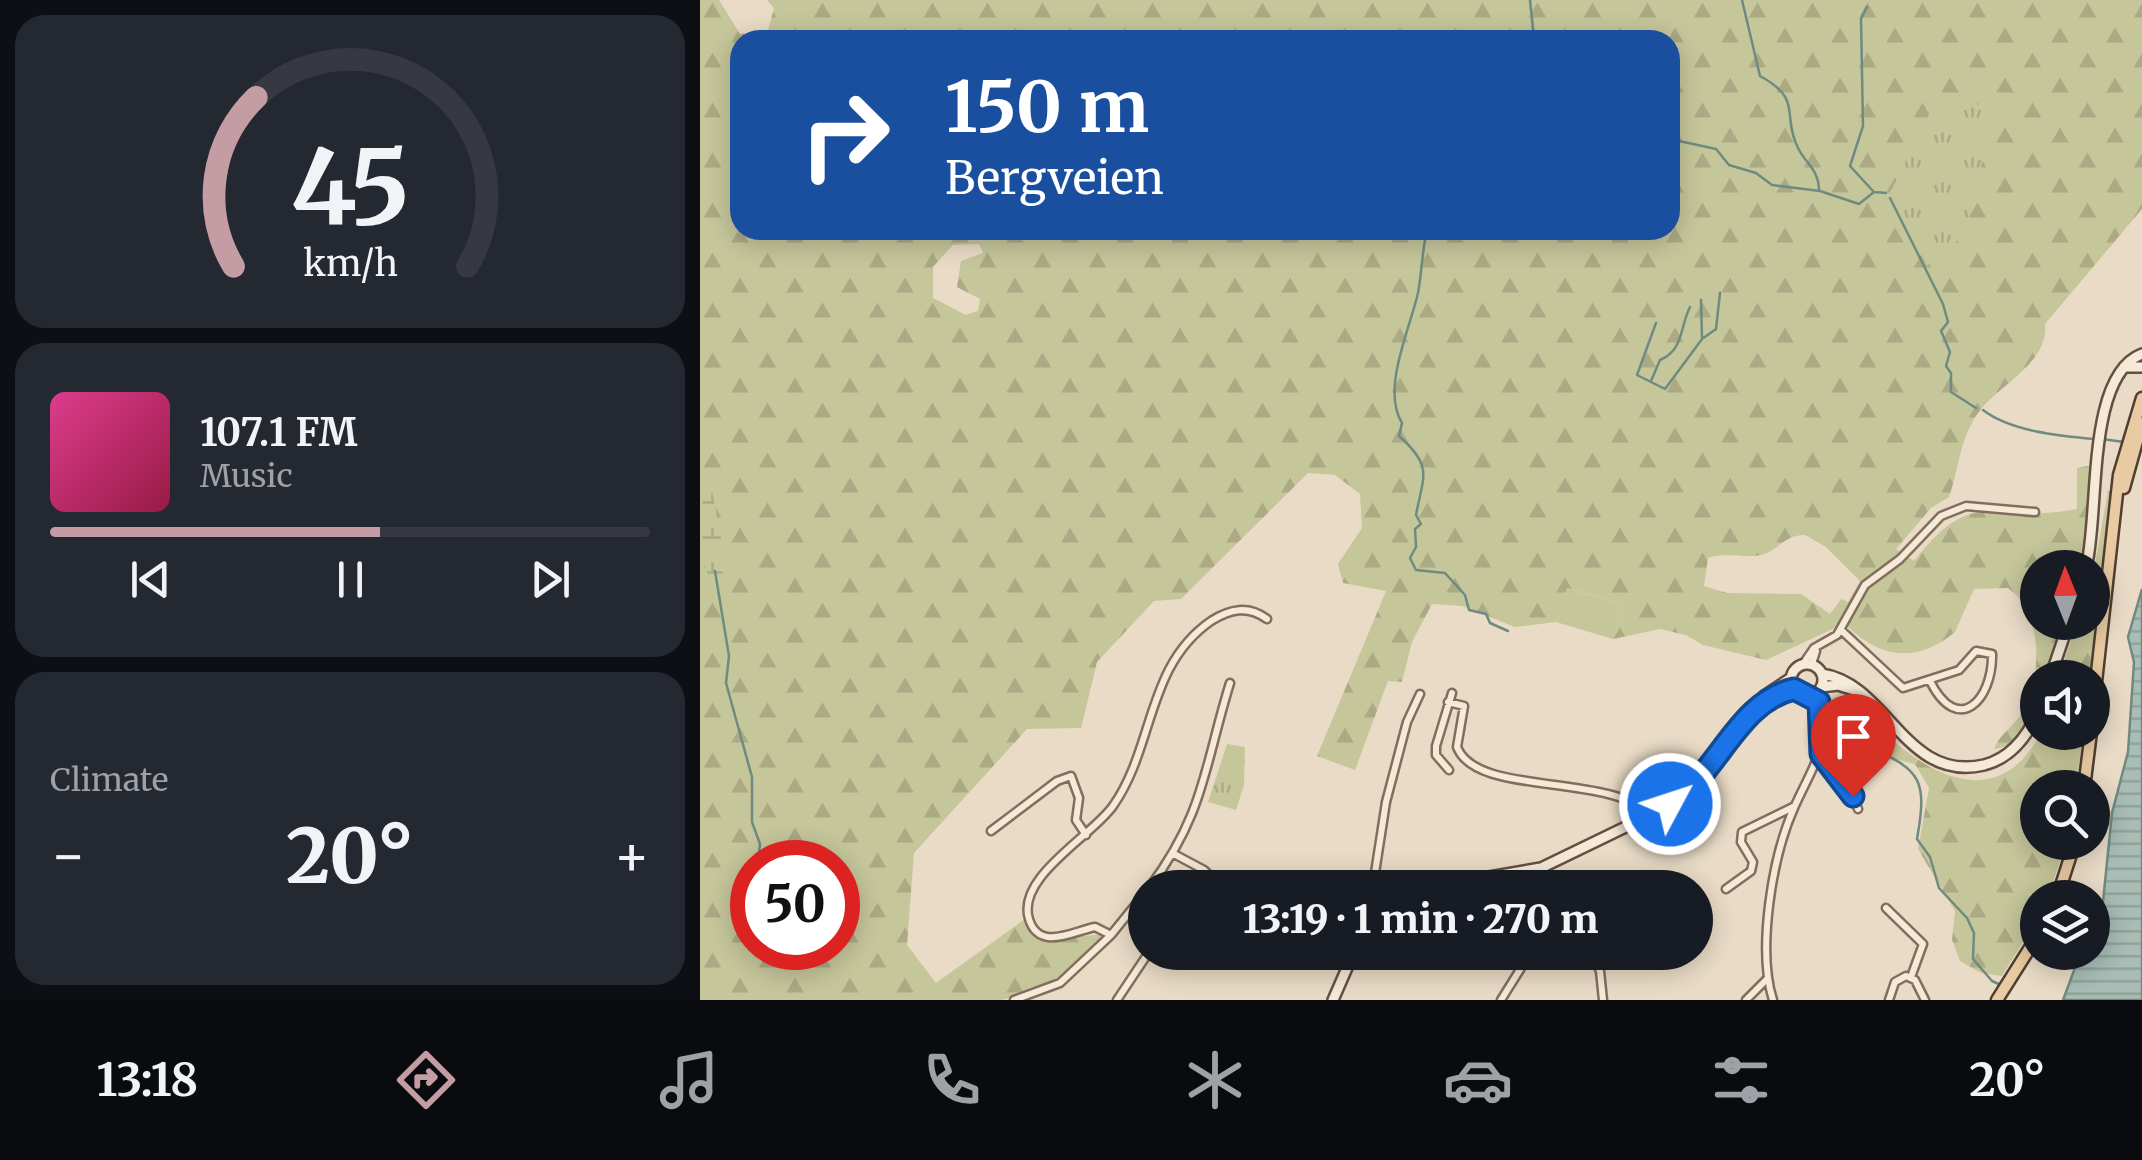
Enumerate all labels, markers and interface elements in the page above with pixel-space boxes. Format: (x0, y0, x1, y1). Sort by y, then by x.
text: 150 m (945, 63, 1149, 151)
icon: right (780, 70, 910, 200)
text: 45 (290, 122, 410, 252)
text: Bergveien (945, 150, 1164, 206)
text: km/h (303, 241, 397, 286)
text: 107.1 FM (200, 409, 357, 456)
text: Music (200, 456, 293, 496)
north arrow (2020, 550, 2110, 640)
map controls (2020, 550, 2110, 970)
icon: previous (123, 552, 178, 607)
icon: pause (323, 552, 378, 607)
icon: next (523, 552, 578, 607)
button: sound (2020, 660, 2110, 750)
pin (1811, 694, 1896, 797)
icon: arrive (1826, 709, 1881, 764)
position arrow (1618, 752, 1722, 856)
text: Climate (50, 760, 168, 800)
button: search (2020, 770, 2110, 860)
text: 20° (286, 809, 414, 903)
text: − (50, 821, 87, 890)
text: + (613, 821, 650, 890)
speed limit sign: 50 (730, 840, 860, 970)
button: layers (2020, 880, 2110, 970)
text: 13:19 · 1 min · 270 m (1243, 896, 1598, 943)
icon: directions (391, 1045, 461, 1115)
icon: music (654, 1045, 724, 1115)
icon: phone (917, 1045, 987, 1115)
icon: climate (1180, 1045, 1250, 1115)
icon: car (1443, 1045, 1513, 1115)
icon: filters (1706, 1045, 1776, 1115)
text: 13:18 (97, 1052, 198, 1108)
text: 20° (1969, 1052, 2045, 1108)

